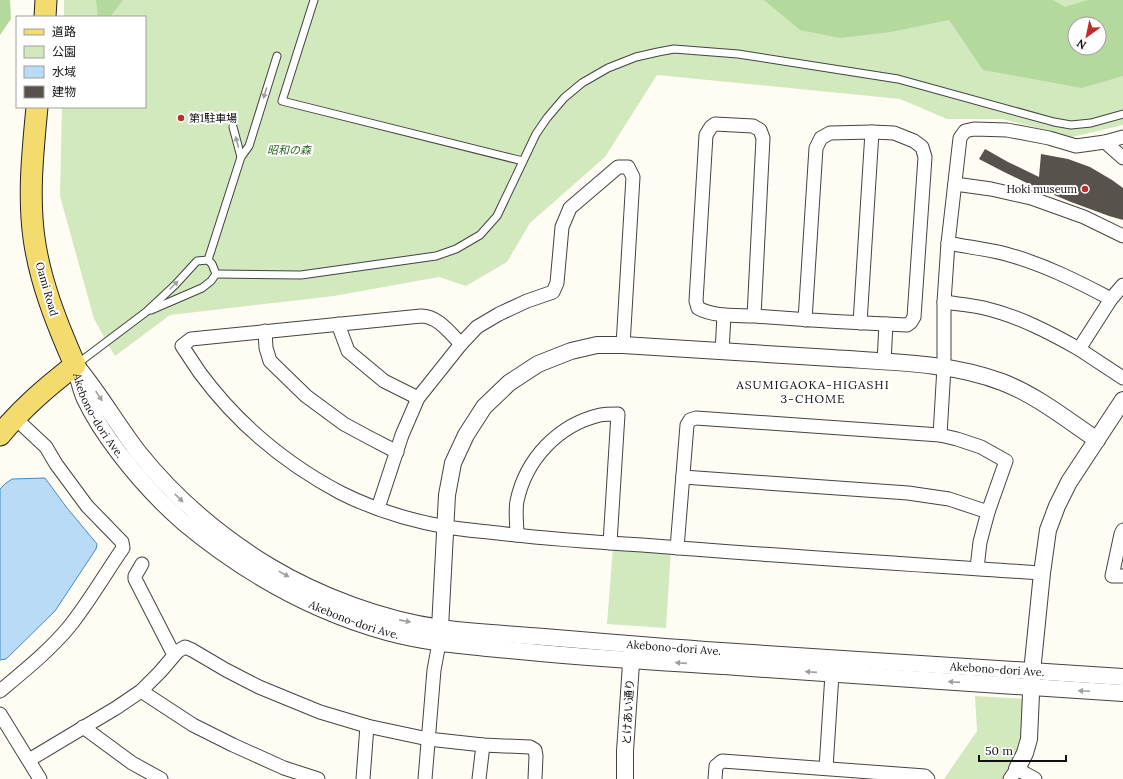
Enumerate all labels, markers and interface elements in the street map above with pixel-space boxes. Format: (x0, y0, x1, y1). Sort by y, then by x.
legend (16, 16, 146, 108)
north arrow (1067, 16, 1107, 56)
text: 道路 (52, 24, 76, 39)
text: N (1074, 36, 1089, 53)
text: 公園 (52, 44, 76, 59)
text: 水域 (52, 64, 76, 79)
text: 建物 (52, 84, 76, 99)
one-way arrow (262, 87, 268, 99)
place label: 第1駐車場 (189, 111, 237, 125)
marker: 第1駐車場 (176, 113, 186, 123)
one-way arrow (234, 136, 240, 148)
park label: 昭和の森 (267, 143, 312, 157)
place label: Hoki museum (1006, 182, 1077, 196)
marker: Hoki museum (1080, 184, 1090, 194)
street label: Oami Road (33, 260, 62, 318)
one-way arrow (169, 280, 179, 290)
street label: Akebono-dori Ave. (70, 371, 127, 460)
district label: ASUMIGAOKA-HIGASHI 3-CHOME (735, 377, 890, 406)
one-way arrow (95, 391, 103, 401)
one-way arrow (174, 493, 184, 502)
one-way arrow (278, 571, 290, 578)
street label: Akebono-dori Ave. (306, 597, 400, 642)
one-way arrow (399, 618, 411, 624)
street label: Akebono-dori Ave. (625, 637, 722, 658)
street label: Akebono-dori Ave. (948, 659, 1045, 679)
one-way arrow (675, 660, 687, 667)
one-way arrow (805, 669, 817, 676)
street label: とけあい通り (619, 679, 637, 745)
one-way arrow (948, 679, 960, 686)
one-way arrow (1078, 687, 1090, 694)
scale bar (979, 737, 1066, 763)
text: 50 m (985, 743, 1013, 758)

